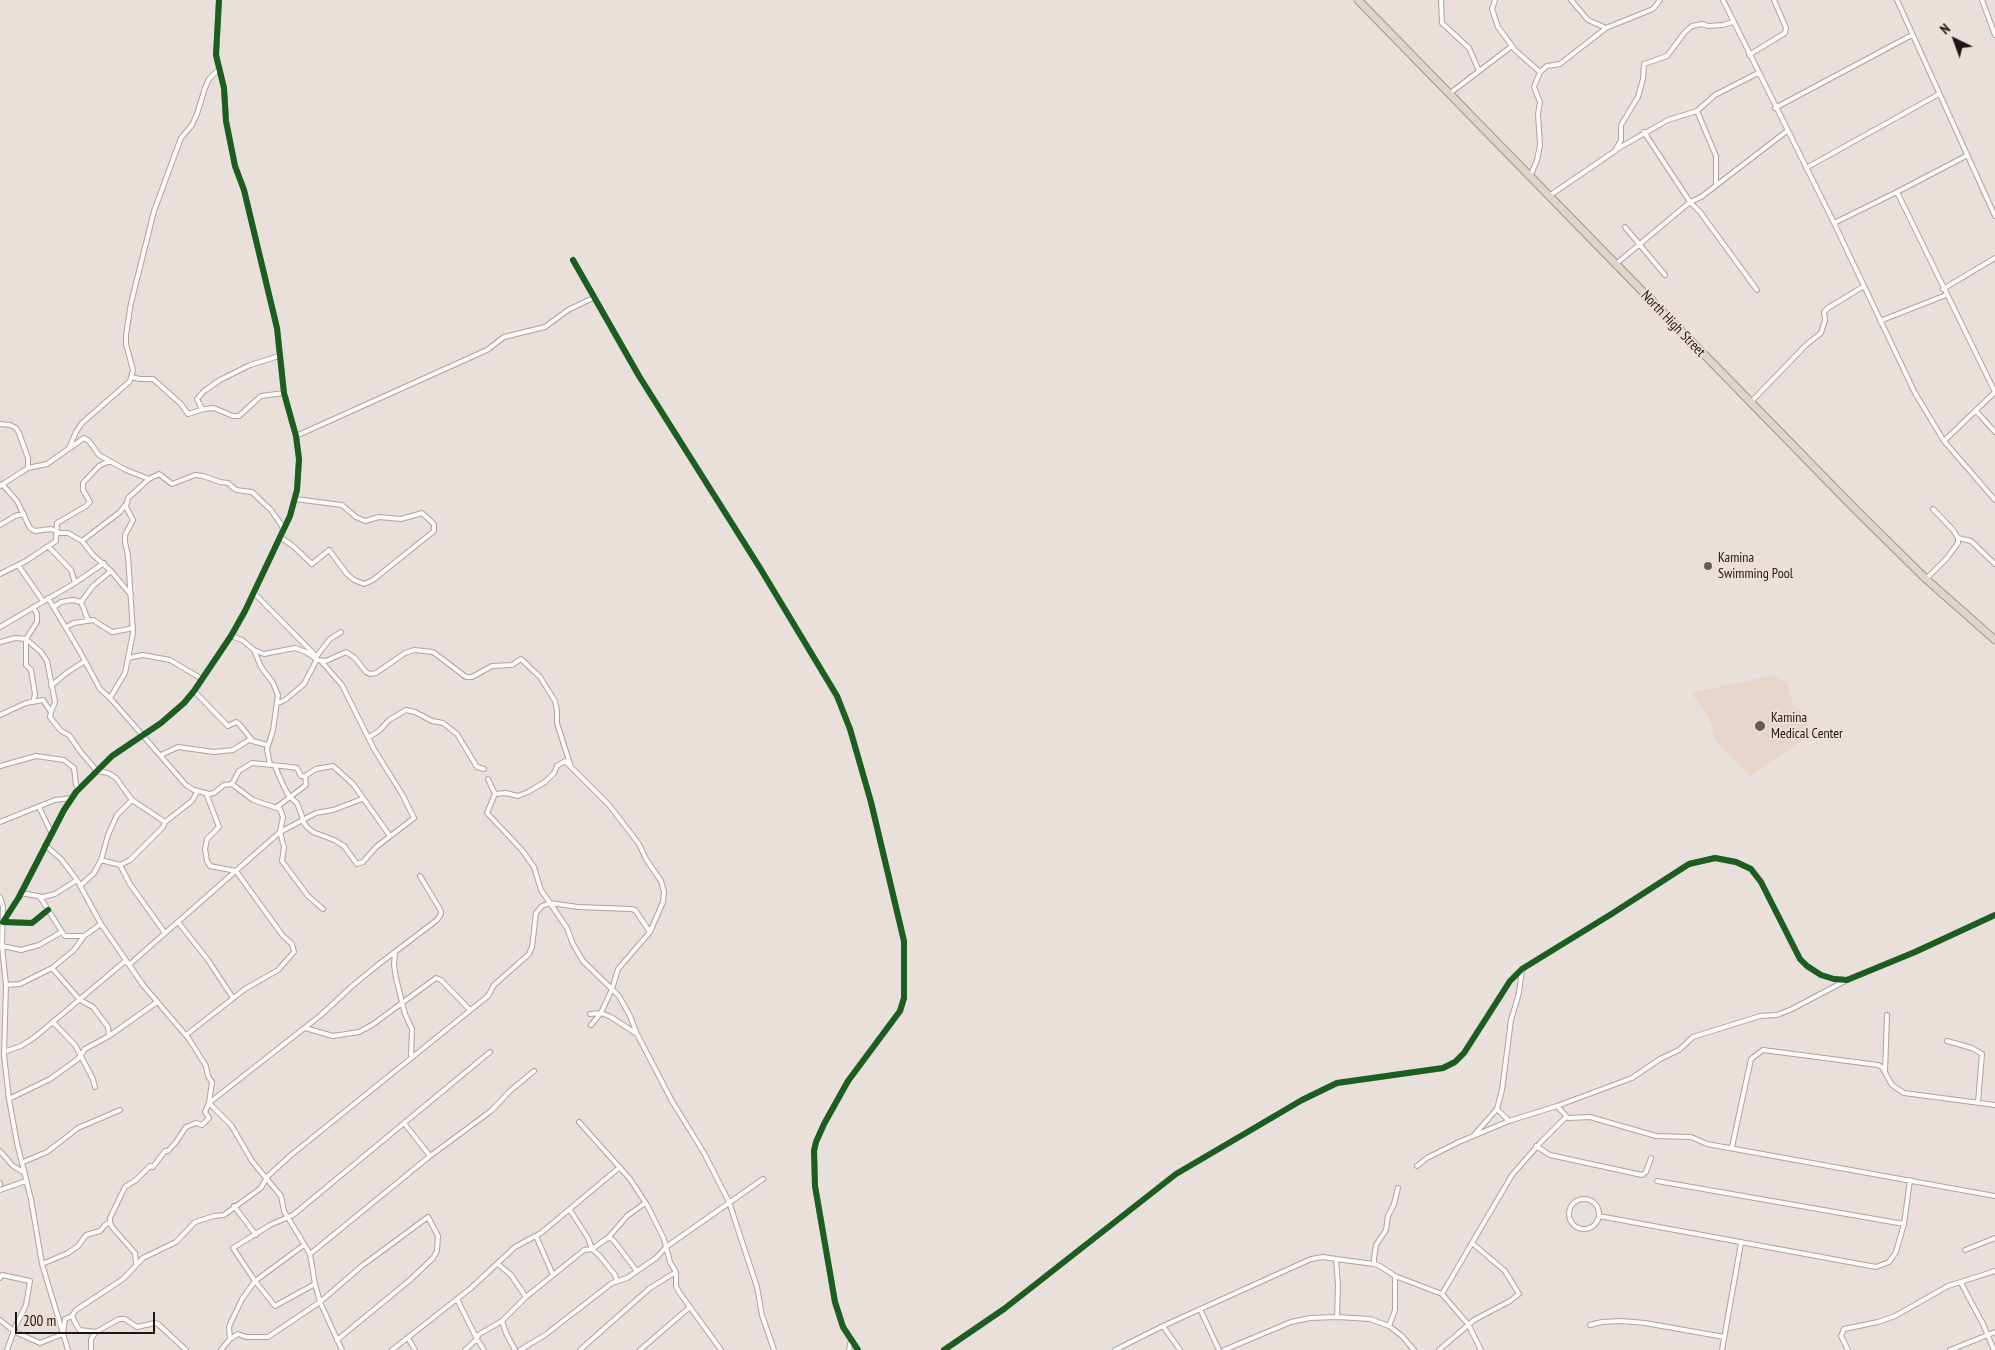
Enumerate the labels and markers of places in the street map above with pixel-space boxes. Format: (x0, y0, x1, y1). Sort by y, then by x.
place label: Kamina Swimming Pool (1718, 550, 1793, 582)
marker: Kamina Swimming Pool (1702, 560, 1714, 572)
place label: Kamina Medical Center (1771, 710, 1843, 742)
marker: Kamina Medical Center (1753, 719, 1767, 733)

